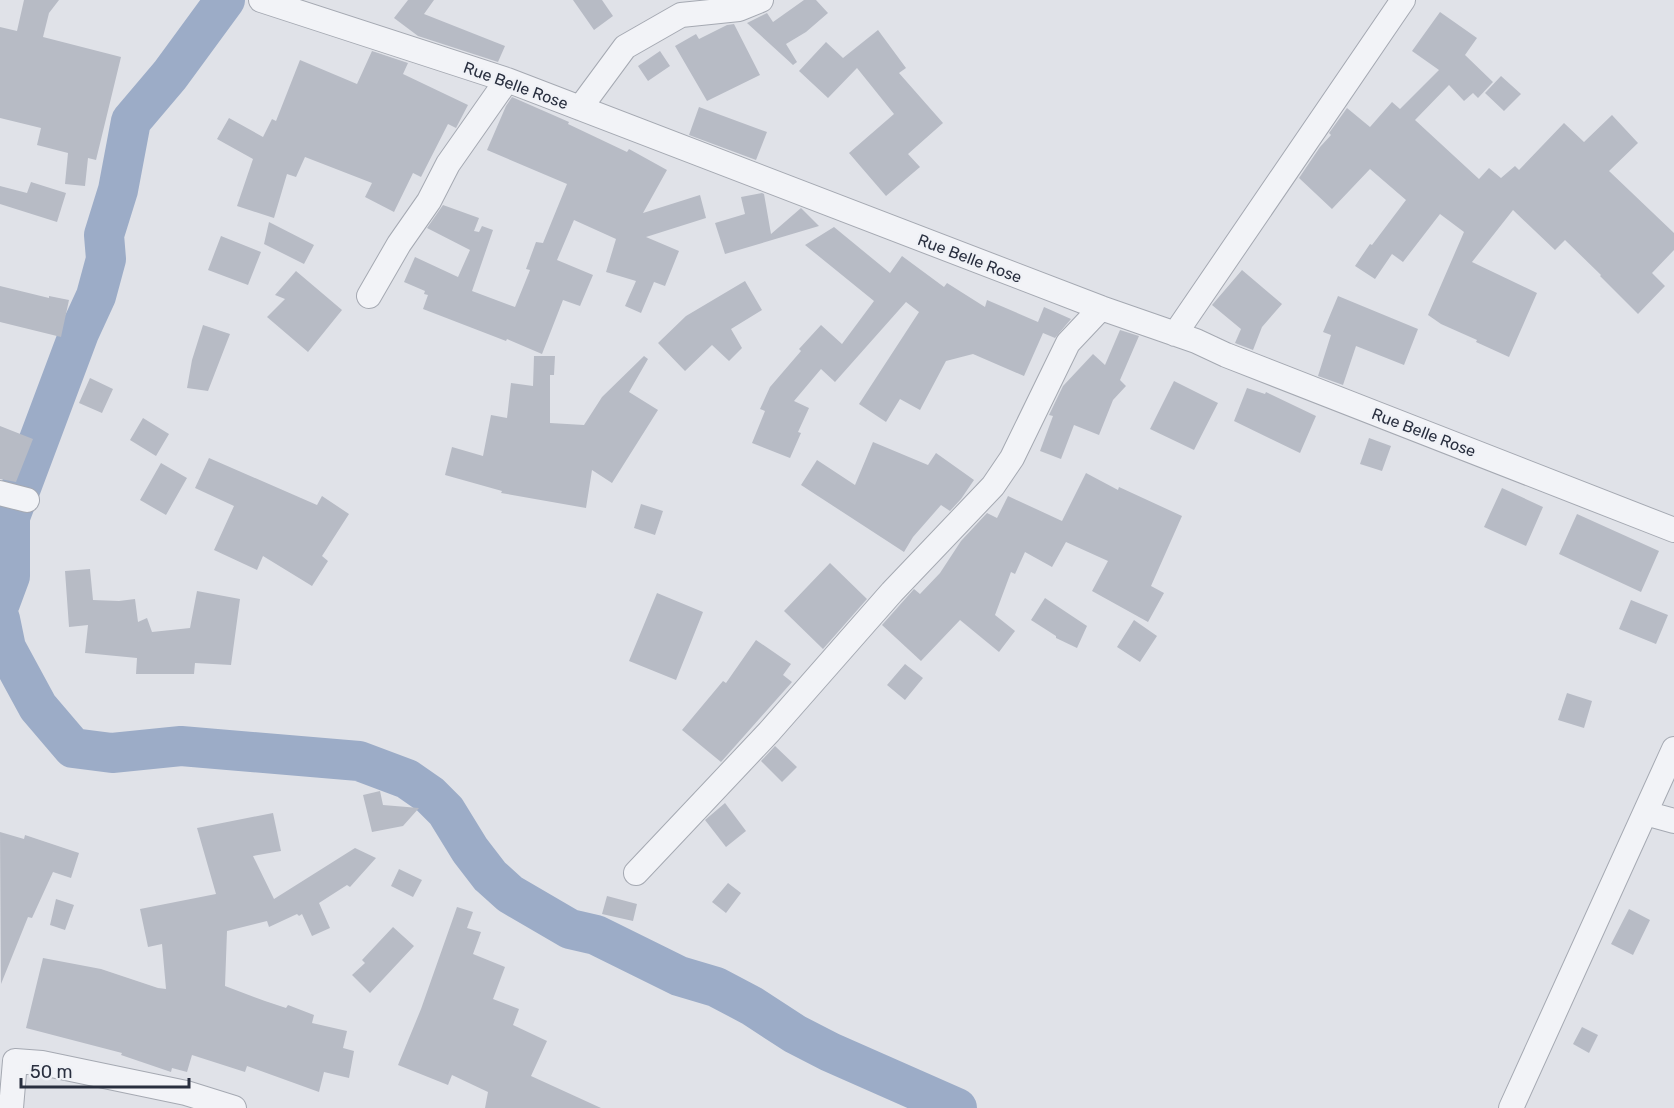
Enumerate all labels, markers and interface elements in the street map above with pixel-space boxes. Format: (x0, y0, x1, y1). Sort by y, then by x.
street label: Rue Belle Rose (461, 58, 571, 113)
street label: Rue Belle Rose (915, 230, 1025, 287)
street label: Rue Belle Rose (1369, 404, 1479, 461)
scale bar (21, 1051, 189, 1089)
text: 50 m (30, 1061, 73, 1083)

